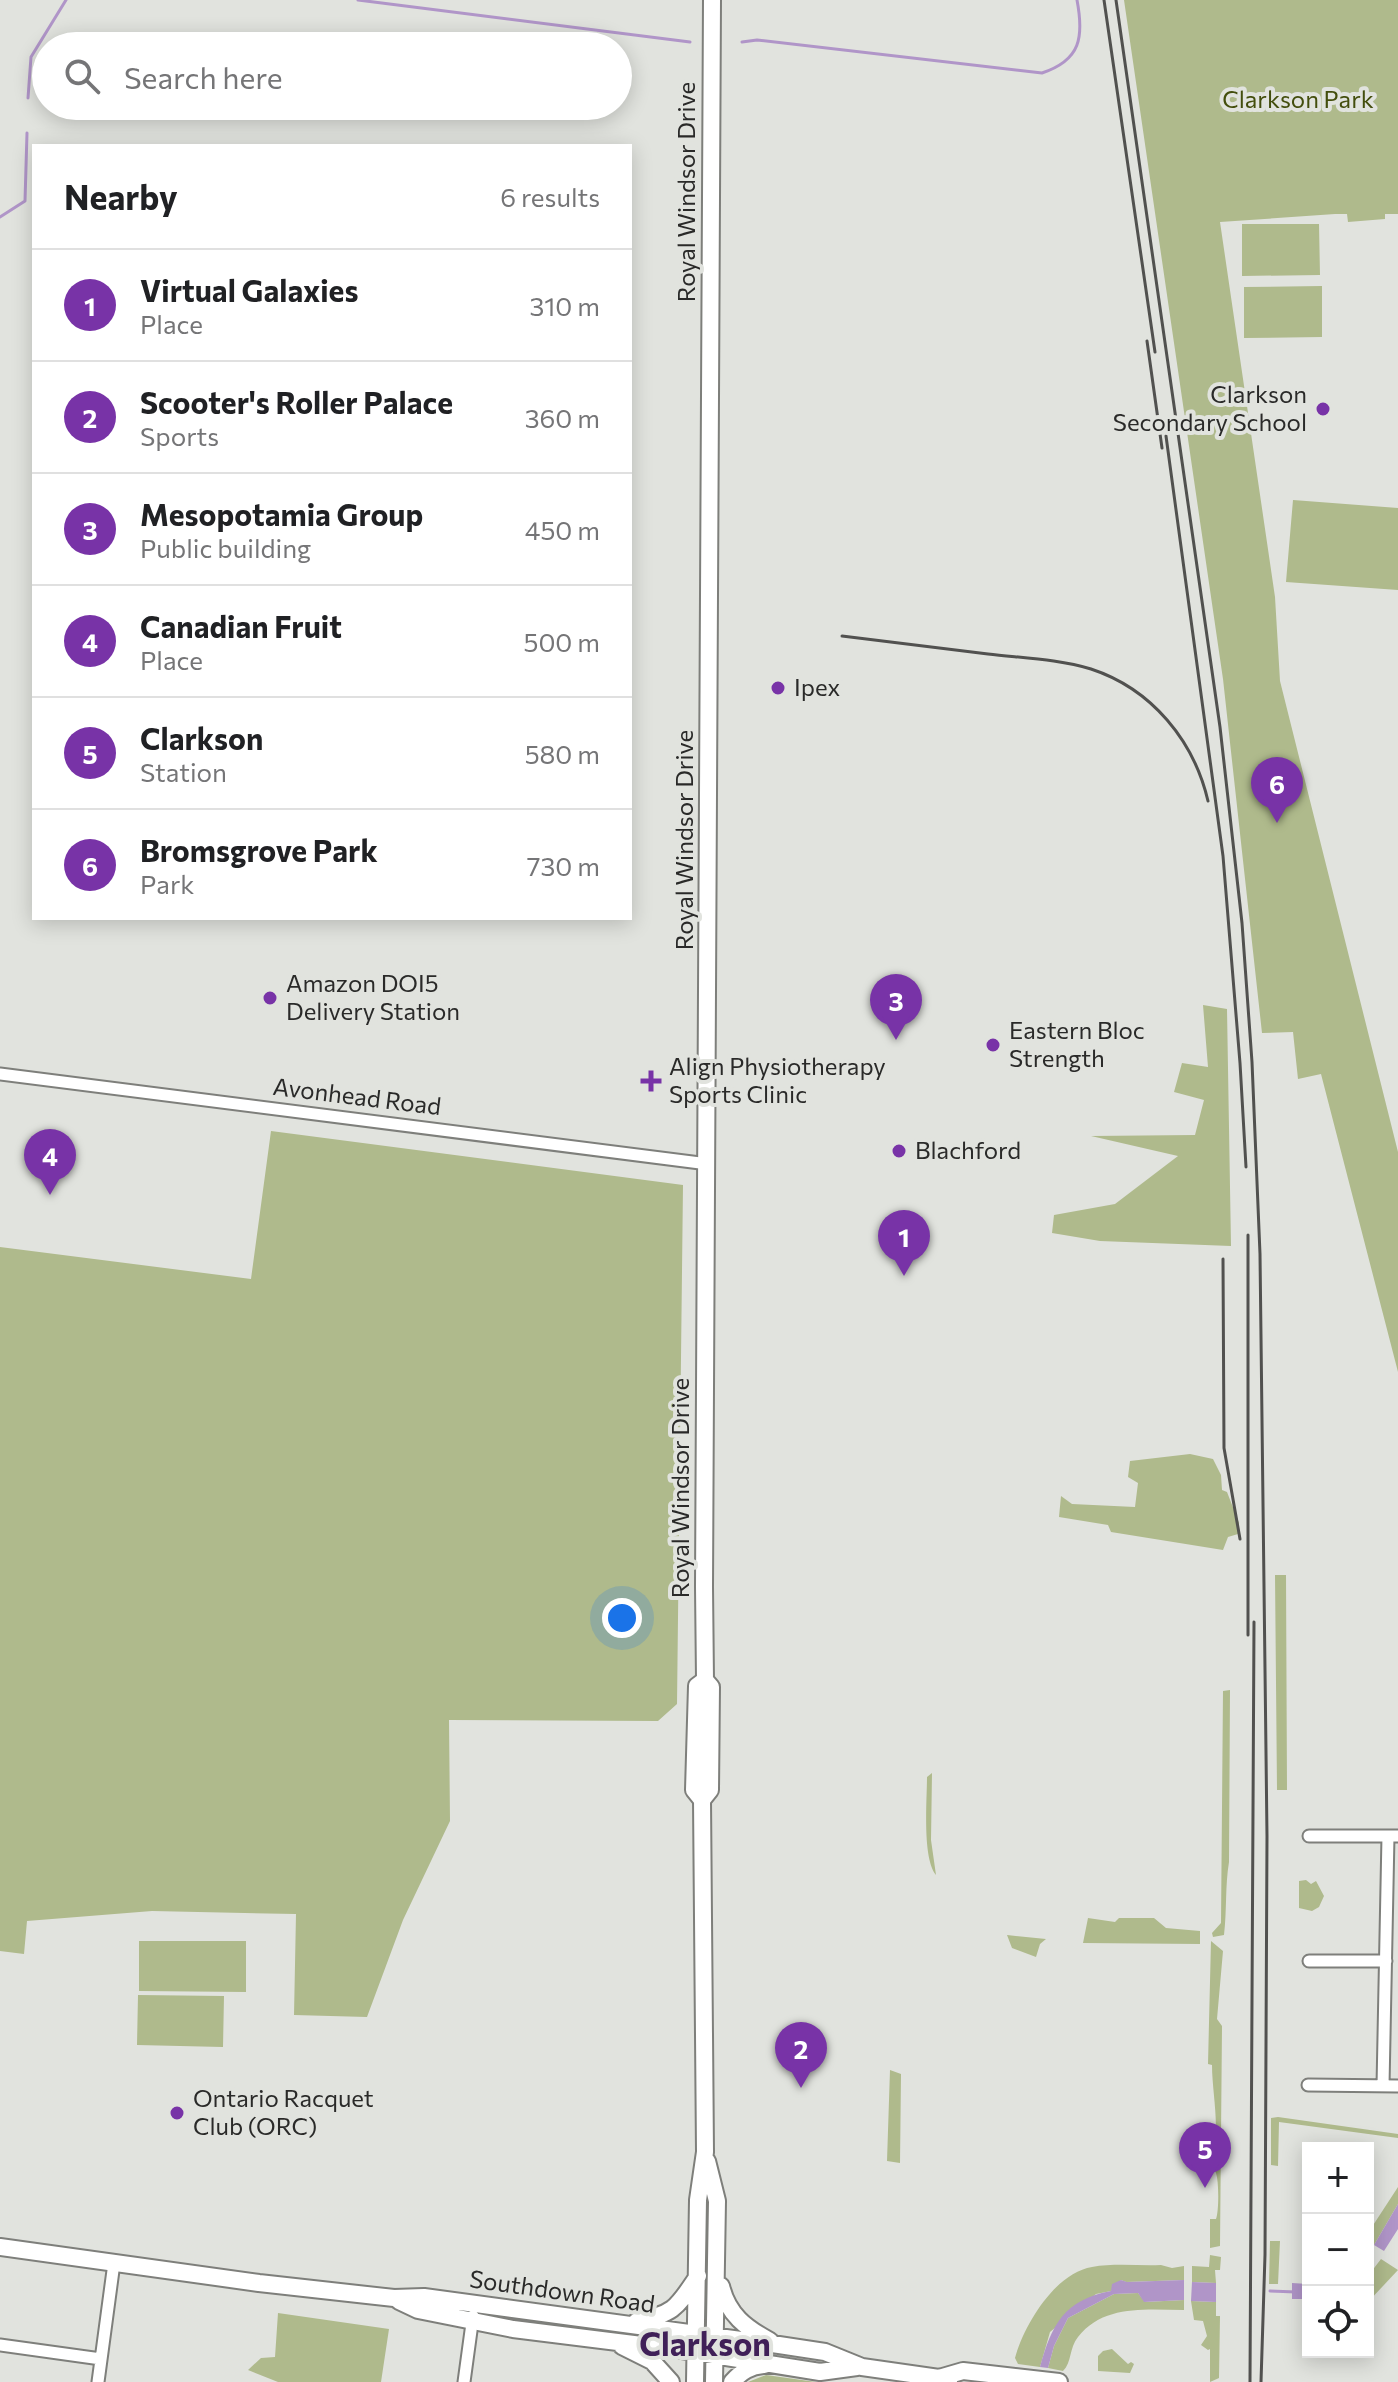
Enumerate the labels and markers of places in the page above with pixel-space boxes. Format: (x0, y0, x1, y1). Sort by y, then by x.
place label: Clarkson Secondary School (1113, 379, 1307, 436)
marker: Clarkson Secondary School (1314, 400, 1332, 418)
place label: Ipex (794, 672, 841, 701)
marker: Ipex (769, 679, 787, 697)
pin: 6 (1251, 757, 1303, 823)
place label: Amazon DOI5 Delivery Station (286, 968, 460, 1025)
pin: 3 (870, 974, 922, 1040)
marker: Amazon DOI5 Delivery Station (261, 989, 279, 1007)
place label: Eastern Bloc Strength (1009, 1015, 1145, 1072)
marker: Eastern Bloc Strength (984, 1036, 1002, 1054)
place label: Align Physiotherapy Sports Clinic (669, 1051, 886, 1108)
marker: Align Physiotherapy Sports Clinic (640, 1070, 662, 1092)
pin: 4 (24, 1129, 76, 1195)
place label: Blachford (915, 1135, 1021, 1164)
marker: Blachford (890, 1142, 908, 1160)
pin: 1 (878, 1210, 930, 1276)
pin: 2 (775, 2022, 827, 2088)
place label: Ontario Racquet Club (ORC) (193, 2083, 374, 2140)
marker: Ontario Racquet Club (ORC) (168, 2104, 186, 2122)
pin: 5 (1179, 2122, 1231, 2188)

